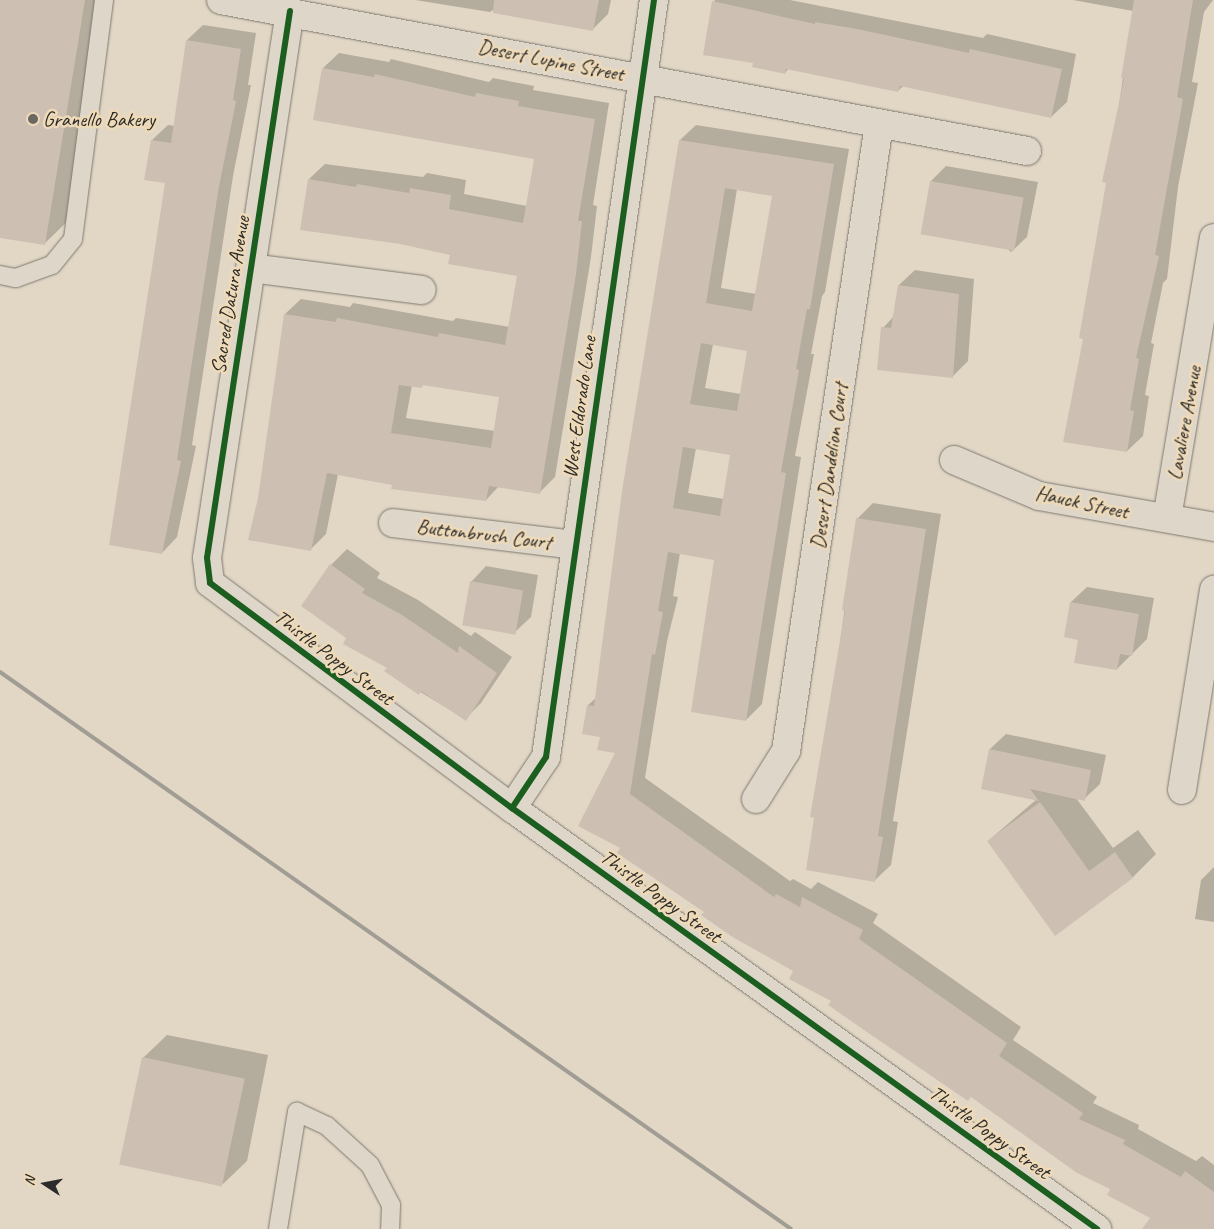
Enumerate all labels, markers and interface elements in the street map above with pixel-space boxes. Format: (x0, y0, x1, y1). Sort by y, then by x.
street label: Desert Lupine Street (476, 34, 626, 86)
place label: Granello Bakery (43, 106, 155, 132)
marker: Granello Bakery (27, 113, 39, 125)
street label: Sacred Datura Avenue (205, 214, 255, 376)
street label: West Eldorado Lane (557, 335, 601, 479)
street label: Lavaliere Avenue (1162, 364, 1206, 482)
street label: Desert Dandelion Court (805, 381, 853, 551)
street label: Hauck Street (1033, 480, 1131, 524)
street label: Buttonbrush Court (415, 513, 553, 555)
street label: Thistle Poppy Street (269, 604, 399, 710)
street label: Thistle Poppy Street (595, 844, 727, 948)
street label: Thistle Poppy Street (924, 1080, 1056, 1184)
north arrow (20, 1159, 70, 1209)
text: N (21, 1175, 39, 1187)

